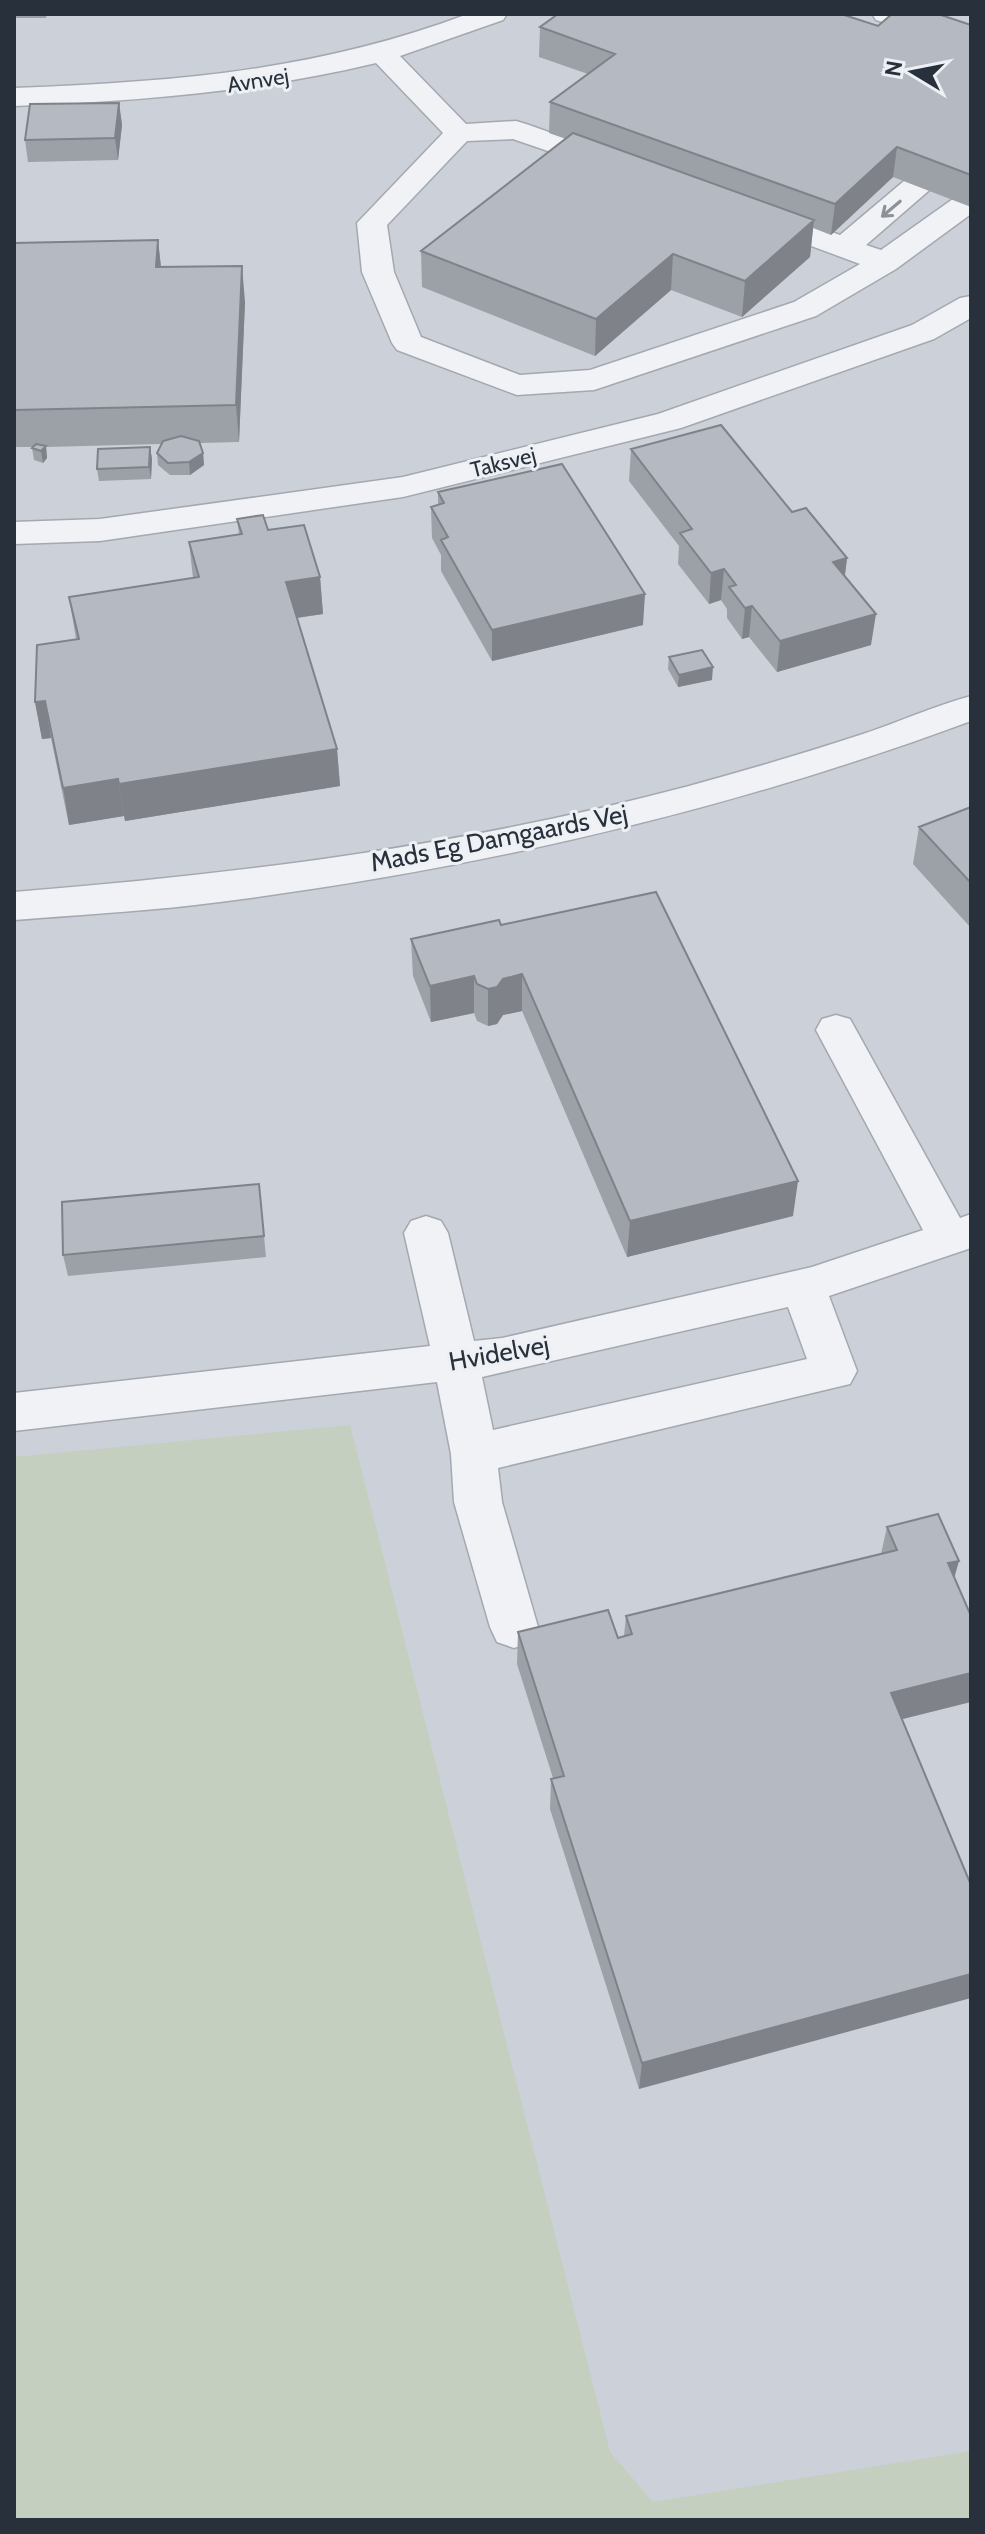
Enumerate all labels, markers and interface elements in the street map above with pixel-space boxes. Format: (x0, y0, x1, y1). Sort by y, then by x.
north arrow (873, 32, 953, 112)
text: N (879, 59, 908, 79)
street label: Avnvej (225, 62, 291, 99)
one-way arrow (881, 200, 902, 218)
street label: Taksvej (468, 441, 539, 484)
street label: Mads Eg Damgaards Vej (368, 797, 630, 879)
street label: Hvidelvej (446, 1328, 552, 1378)

